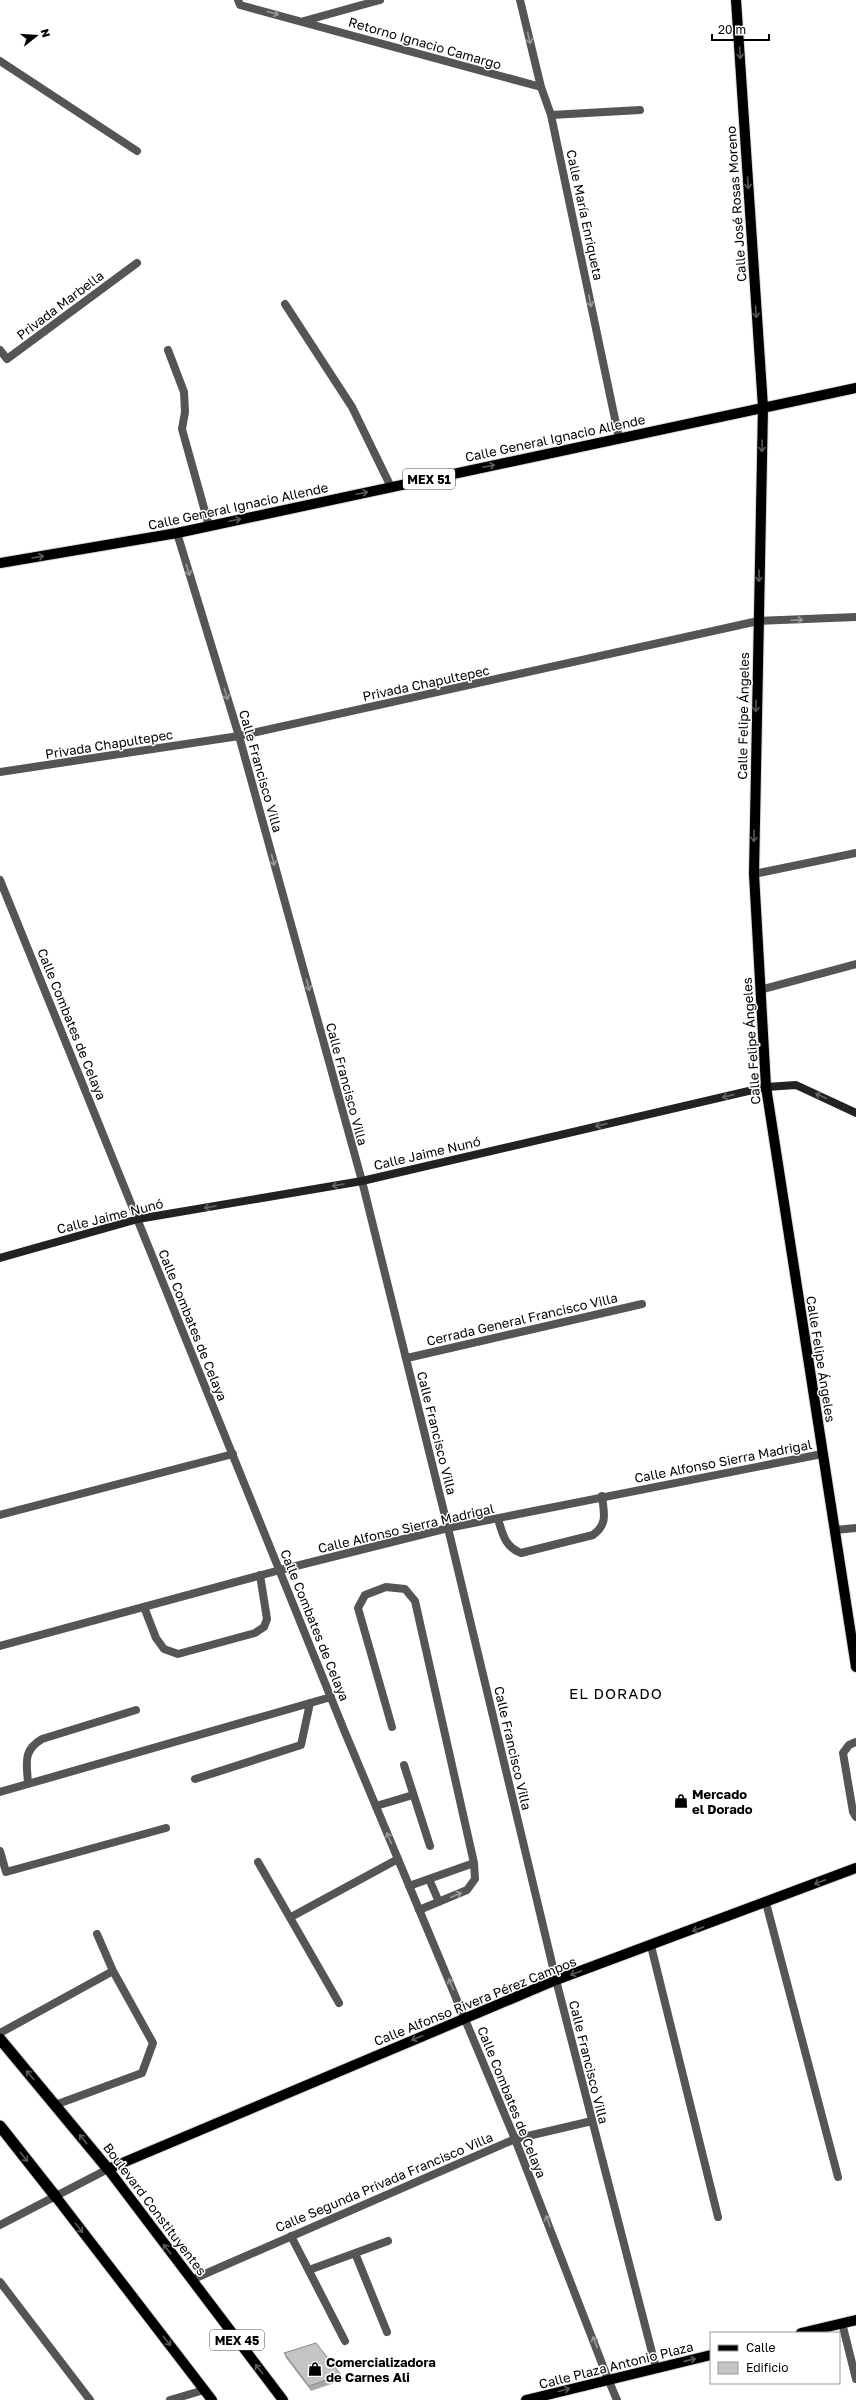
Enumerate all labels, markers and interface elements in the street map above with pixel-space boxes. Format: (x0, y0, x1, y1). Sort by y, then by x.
one-way arrow (266, 10, 279, 17)
street label: Retorno Ignacio Camargo (347, 14, 503, 73)
north arrow (16, 16, 56, 56)
scale bar (712, 16, 769, 42)
text: 20 m (718, 22, 746, 37)
text: N (39, 27, 53, 39)
one-way arrow (526, 31, 533, 44)
one-way arrow (736, 46, 743, 59)
street label: Calle José Rosas Moreno (723, 125, 749, 282)
street label: Calle María Enriqueta (563, 148, 607, 282)
one-way arrow (745, 176, 752, 189)
street label: Privada Marbella (13, 267, 107, 343)
one-way arrow (587, 294, 595, 307)
one-way arrow (753, 305, 760, 318)
street label: Calle General Ignacio Allende (463, 411, 647, 465)
one-way arrow (758, 439, 766, 452)
one-way arrow (482, 461, 495, 469)
road number: MEX 51 (403, 469, 455, 489)
street label: Calle General Ignacio Allende (146, 479, 330, 533)
one-way arrow (355, 489, 368, 497)
one-way arrow (228, 516, 241, 524)
one-way arrow (32, 552, 45, 560)
one-way arrow (185, 563, 192, 576)
one-way arrow (755, 569, 763, 582)
one-way arrow (790, 616, 803, 623)
street label: Calle Felipe Ángeles (734, 652, 752, 780)
street label: Privada Chapultepec (361, 662, 491, 704)
one-way arrow (223, 688, 230, 701)
one-way arrow (752, 699, 760, 712)
street label: Calle Francisco Villa (236, 708, 286, 834)
street label: Privada Chapultepec (44, 726, 174, 762)
one-way arrow (750, 829, 758, 842)
one-way arrow (270, 853, 277, 866)
street label: Calle Combates de Celaya (34, 946, 110, 1102)
street label: Calle Felipe Ángeles (739, 977, 763, 1105)
one-way arrow (305, 978, 312, 991)
street label: Calle Francisco Villa (323, 1021, 371, 1147)
one-way arrow (721, 1092, 734, 1100)
one-way arrow (815, 1092, 827, 1099)
one-way arrow (595, 1122, 608, 1130)
street label: Calle Jaime Nunó (372, 1133, 482, 1173)
one-way arrow (332, 1181, 345, 1189)
street label: Calle Jaime Nunó (55, 1195, 165, 1237)
one-way arrow (203, 1203, 216, 1211)
street label: Calle Combates de Celaya (155, 1247, 231, 1403)
street label: Cerrada General Francisco Villa (425, 1289, 619, 1349)
street label: Calle Felipe Ángeles (803, 1295, 839, 1423)
street label: Calle Francisco Villa (414, 1370, 460, 1496)
street label: Calle Alfonso Sierra Madrigal (633, 1436, 813, 1486)
street label: Calle Alfonso Sierra Madrigal (316, 1500, 496, 1556)
street label: Calle Combates de Celaya (277, 1547, 353, 1703)
district label: EL DORADO (569, 1684, 663, 1702)
street label: Calle Francisco Villa (491, 1685, 535, 1811)
place label: Mercado el Dorado (692, 1786, 753, 1817)
shop icon: Mercado el Dorado (673, 1793, 689, 1809)
one-way arrow (385, 1833, 392, 1845)
one-way arrow (814, 1879, 826, 1887)
one-way arrow (449, 1891, 461, 1898)
one-way arrow (693, 1925, 705, 1933)
street label: Calle Alfonso Rivera Pérez Campos (371, 1953, 579, 2049)
one-way arrow (570, 1970, 583, 1977)
one-way arrow (446, 1978, 454, 1990)
street label: Calle Francisco Villa (566, 1999, 612, 2125)
street label: Calle Combates de Celaya (474, 2024, 550, 2180)
one-way arrow (411, 2034, 423, 2042)
one-way arrow (26, 2070, 35, 2081)
street label: Calle Segunda Privada Francisco Villa (273, 2129, 495, 2235)
one-way arrow (78, 2134, 87, 2145)
street label: Boulevard Constituyentes (100, 2140, 210, 2278)
one-way arrow (20, 2151, 28, 2162)
one-way arrow (543, 2215, 551, 2227)
one-way arrow (75, 2222, 84, 2233)
one-way arrow (163, 2244, 172, 2255)
road number: MEX 45 (210, 2330, 264, 2350)
legend (710, 2332, 840, 2384)
one-way arrow (591, 2335, 598, 2348)
one-way arrow (162, 2336, 171, 2347)
street label: Calle Plaza Antonio Plaza (537, 2338, 695, 2392)
text: Calle (746, 2340, 776, 2355)
place label: Comercializadora de Carnes Ali (326, 2354, 436, 2385)
one-way arrow (684, 2355, 697, 2363)
text: Edificio (746, 2360, 788, 2375)
shop icon: Comercializadora de Carnes Ali (307, 2361, 323, 2377)
one-way arrow (255, 2364, 263, 2375)
one-way arrow (557, 2386, 570, 2393)

